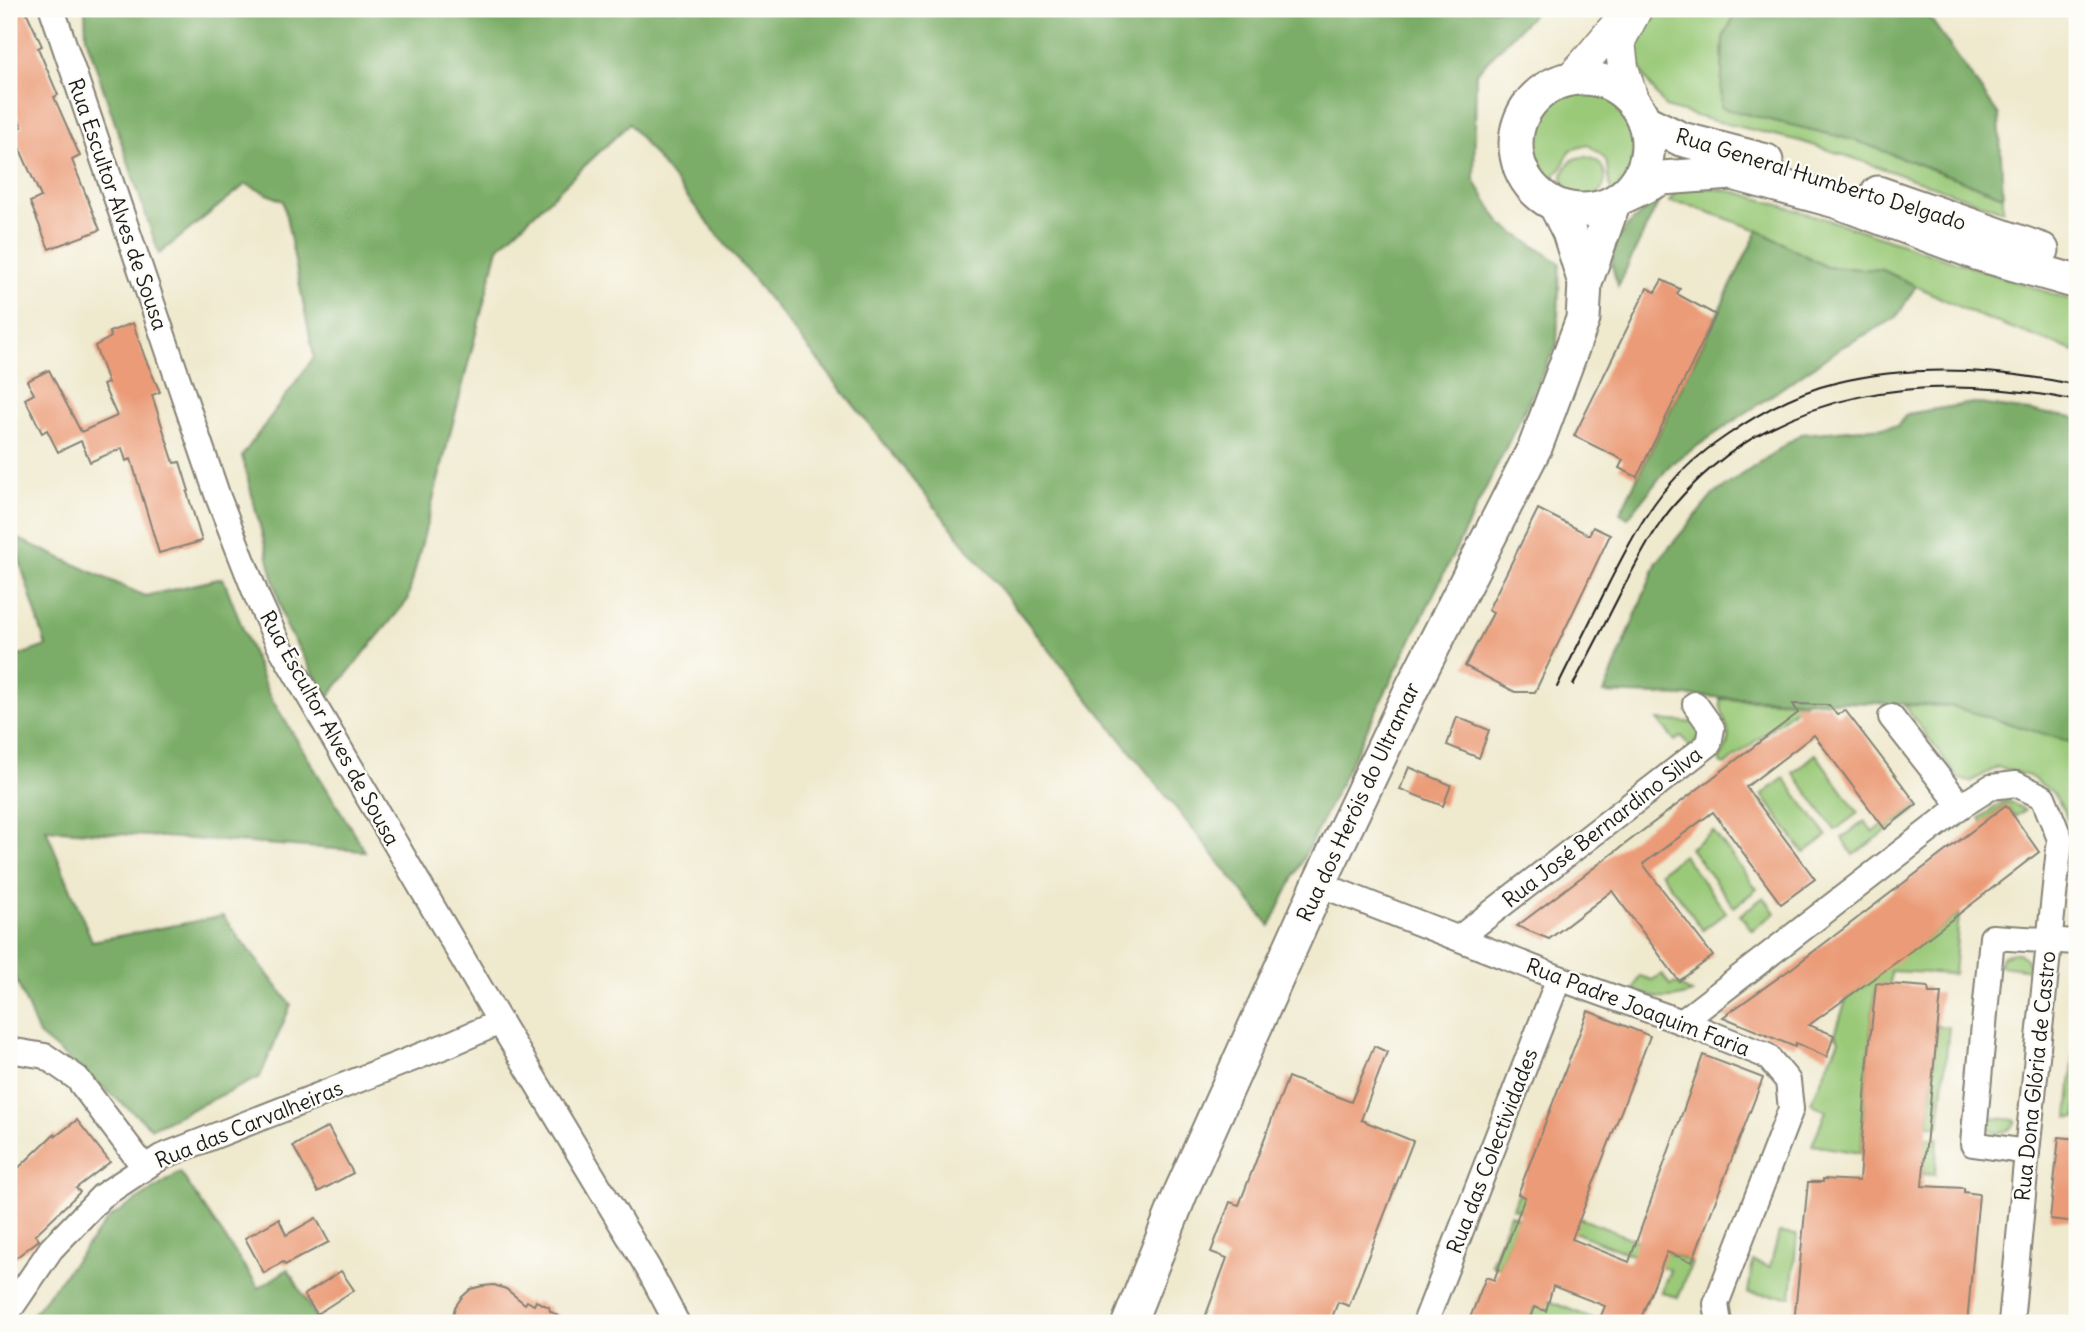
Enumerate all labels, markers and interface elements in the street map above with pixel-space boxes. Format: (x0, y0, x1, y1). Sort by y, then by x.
street label: Rua Escultor Alves de Sousa (62, 75, 174, 333)
street label: Rua General Humberto Delgado (1673, 122, 1969, 236)
street label: Rua Escultor Alves de Sousa (254, 606, 406, 850)
street label: Rua dos Heróis do Ultramar (1291, 678, 1426, 926)
street label: Rua José Bernardino Silva (1497, 741, 1707, 913)
street label: Rua Dona Glória de Castro (2008, 950, 2062, 1202)
street label: Rua Padre Joaquim Faria (1522, 952, 1754, 1062)
street label: Rua das Colectividades (1440, 1045, 1544, 1257)
street label: Rua das Carvalheiras (151, 1074, 347, 1174)

